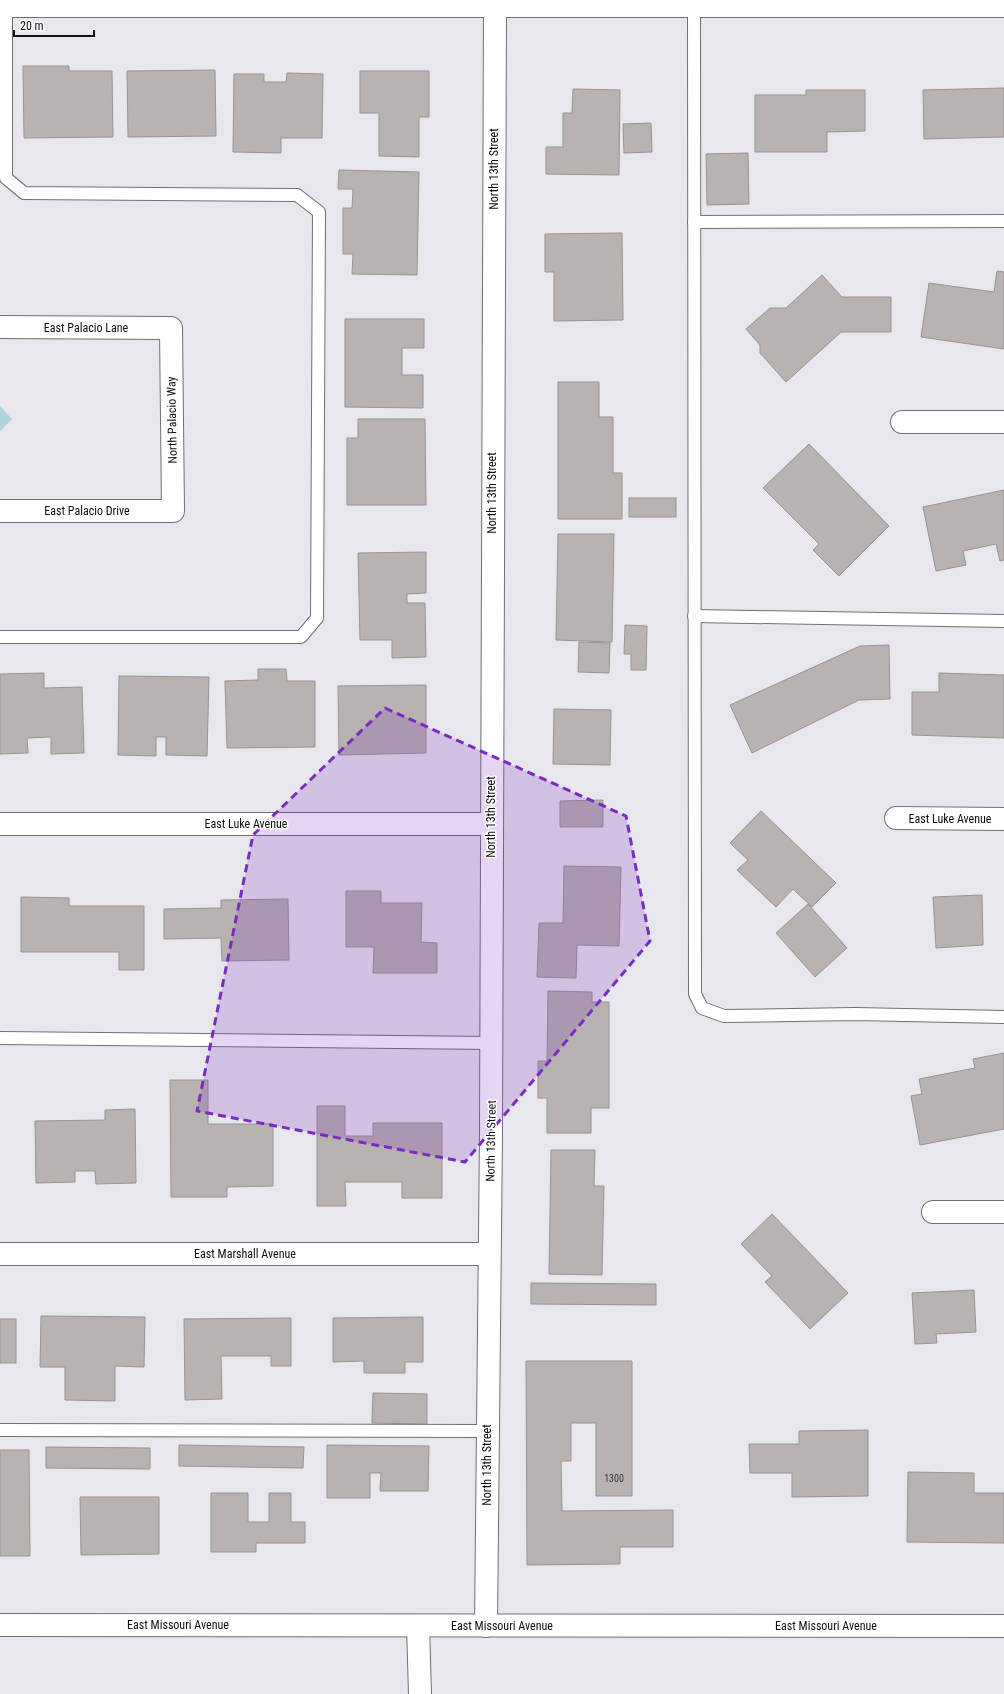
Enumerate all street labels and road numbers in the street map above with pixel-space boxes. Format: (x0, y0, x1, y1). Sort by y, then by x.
street label: North 13th Street (487, 128, 501, 210)
street label: East Palacio Lane (44, 321, 129, 335)
street label: North Palacio Way (164, 376, 180, 464)
street label: North 13th Street (485, 452, 499, 534)
street label: East Palacio Drive (44, 504, 130, 518)
street label: North 13th Street (484, 776, 498, 858)
street label: East Luke Avenue (909, 812, 992, 826)
street label: East Luke Avenue (205, 817, 288, 831)
street label: North 13th Street (483, 1100, 499, 1182)
street label: East Marshall Avenue (194, 1247, 296, 1261)
street label: North 13th Street (480, 1424, 494, 1506)
street label: East Missouri Avenue (127, 1618, 229, 1632)
street label: East Missouri Avenue (451, 1619, 553, 1633)
street label: East Missouri Avenue (775, 1619, 877, 1633)

